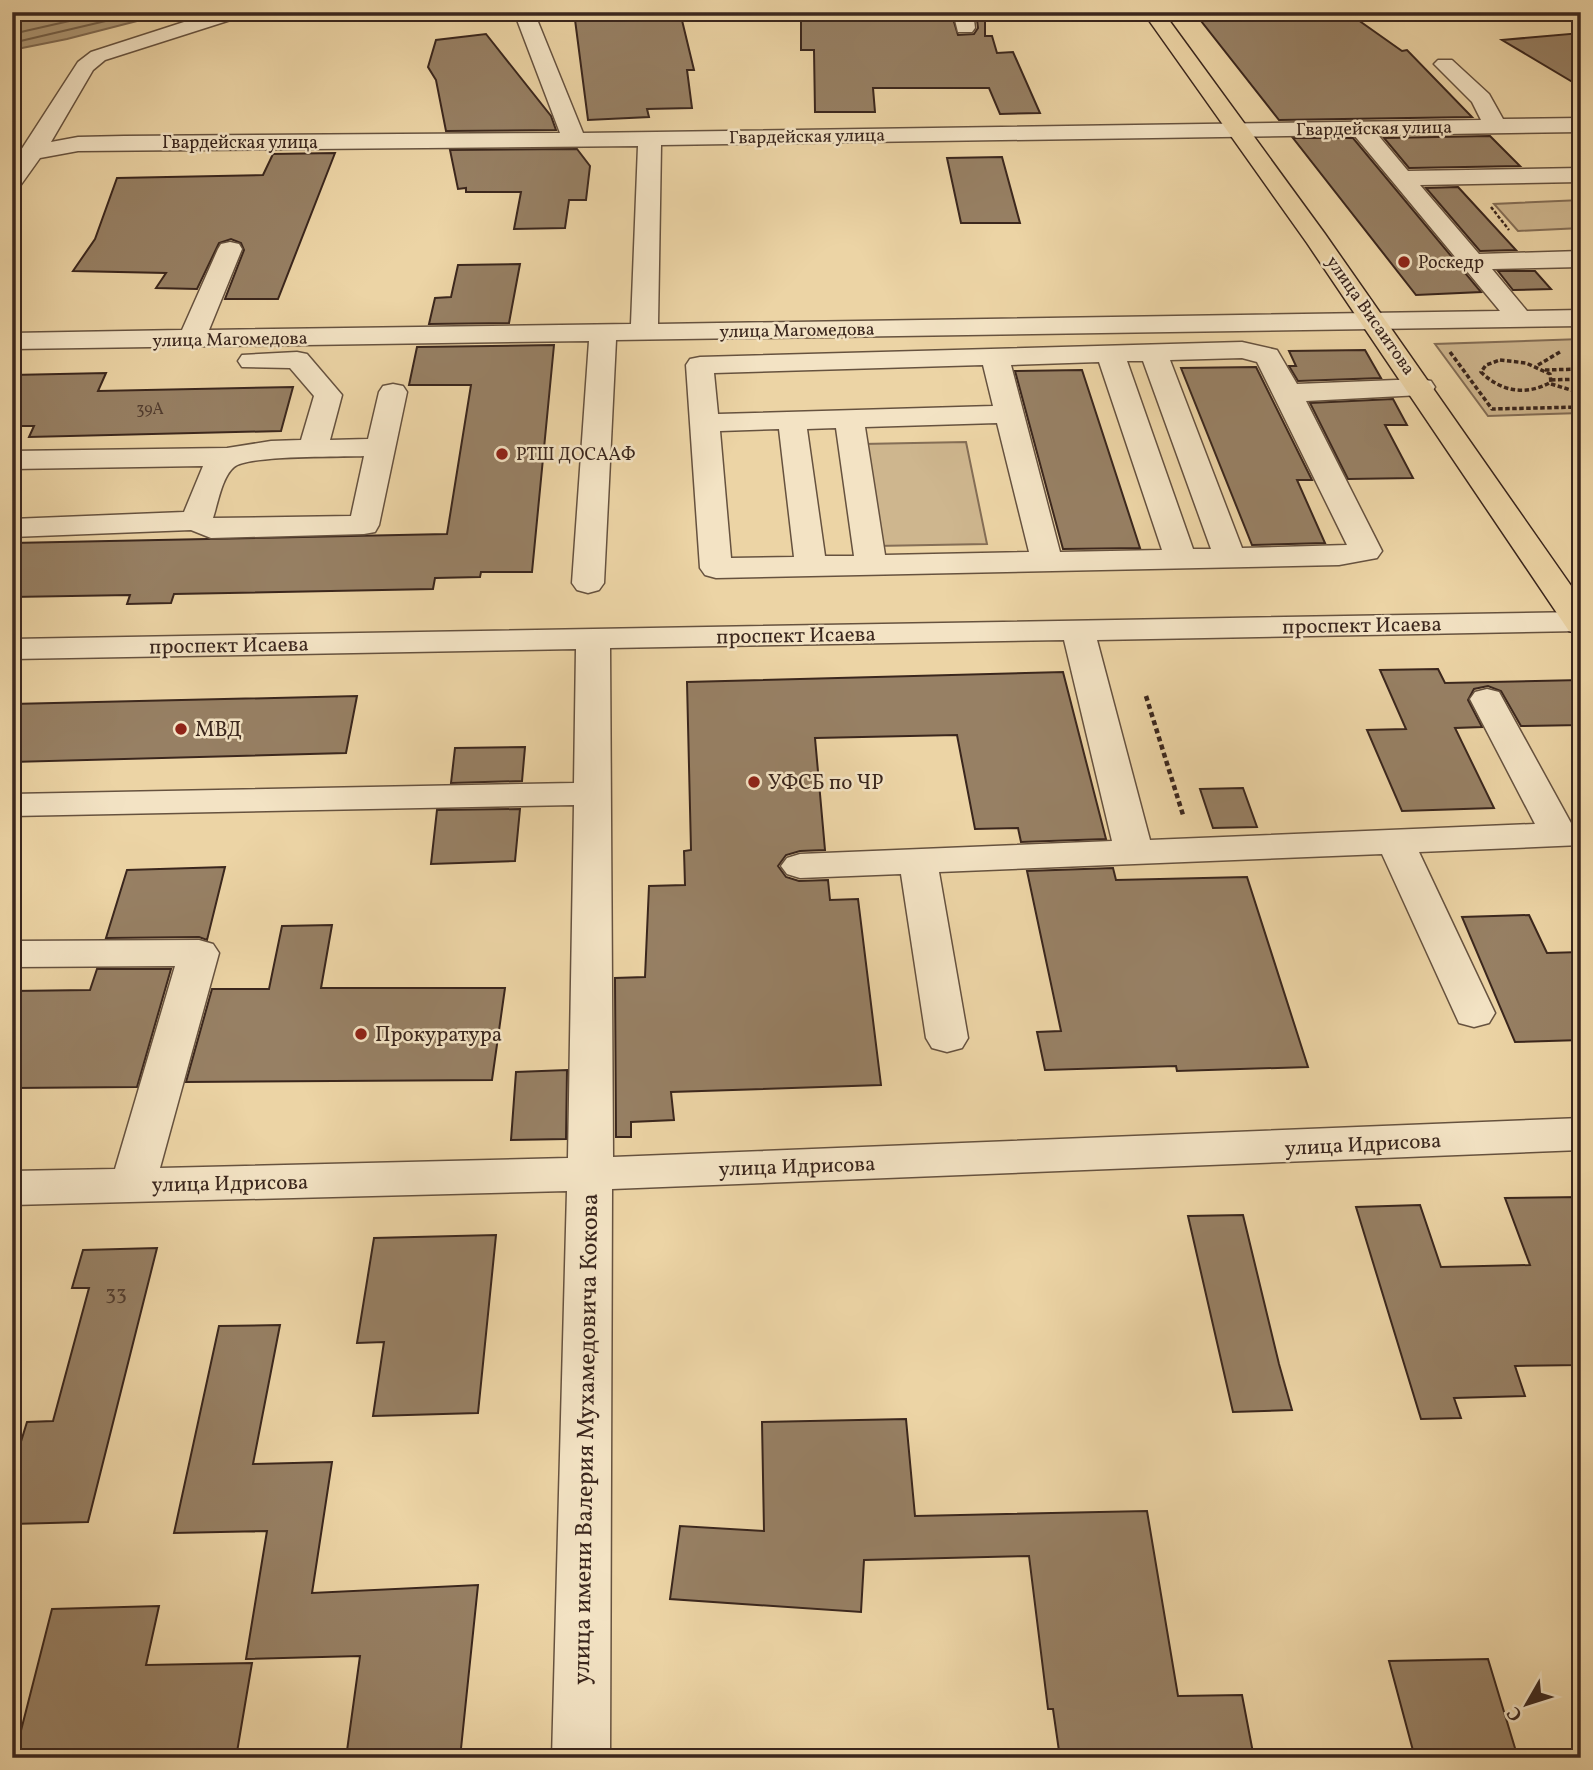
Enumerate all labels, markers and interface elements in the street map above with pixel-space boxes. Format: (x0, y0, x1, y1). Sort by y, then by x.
street label: Гвардейская улица (1296, 116, 1452, 143)
street label: Гвардейская улица (729, 124, 885, 151)
street label: Гвардейская улица (162, 131, 318, 156)
street label: улица Висаитова (1319, 251, 1420, 381)
place label: Роскедр (1418, 251, 1484, 276)
marker: Роскедр (1396, 254, 1412, 270)
street label: улица Магомедова (719, 318, 875, 345)
street label: улица Магомедова (152, 327, 308, 354)
house number: 39А (136, 399, 164, 421)
place label: РТШ ДОСААФ (516, 443, 635, 468)
marker: РТШ ДОСААФ (494, 446, 510, 462)
street label: проспект Исаева (1282, 611, 1442, 642)
street label: проспект Исаева (716, 621, 876, 652)
street label: проспект Исаева (149, 631, 309, 662)
place label: МВД (195, 716, 242, 745)
marker: МВД (173, 721, 189, 737)
place label: УФСБ по ЧР (768, 769, 883, 798)
marker: УФСБ по ЧР (746, 774, 762, 790)
place label: Прокуратура (375, 1021, 502, 1050)
marker: Прокуратура (353, 1026, 369, 1042)
street label: улица Идрисова (1284, 1127, 1442, 1164)
street label: улица Идрисова (718, 1150, 876, 1185)
street label: улица Идрисова (151, 1169, 309, 1200)
street label: улица имени Валерия Мухамедовича Кокова (566, 1193, 608, 1685)
house number: 33 (105, 1279, 127, 1308)
north arrow (1492, 1668, 1562, 1738)
text: С (1501, 1701, 1529, 1726)

